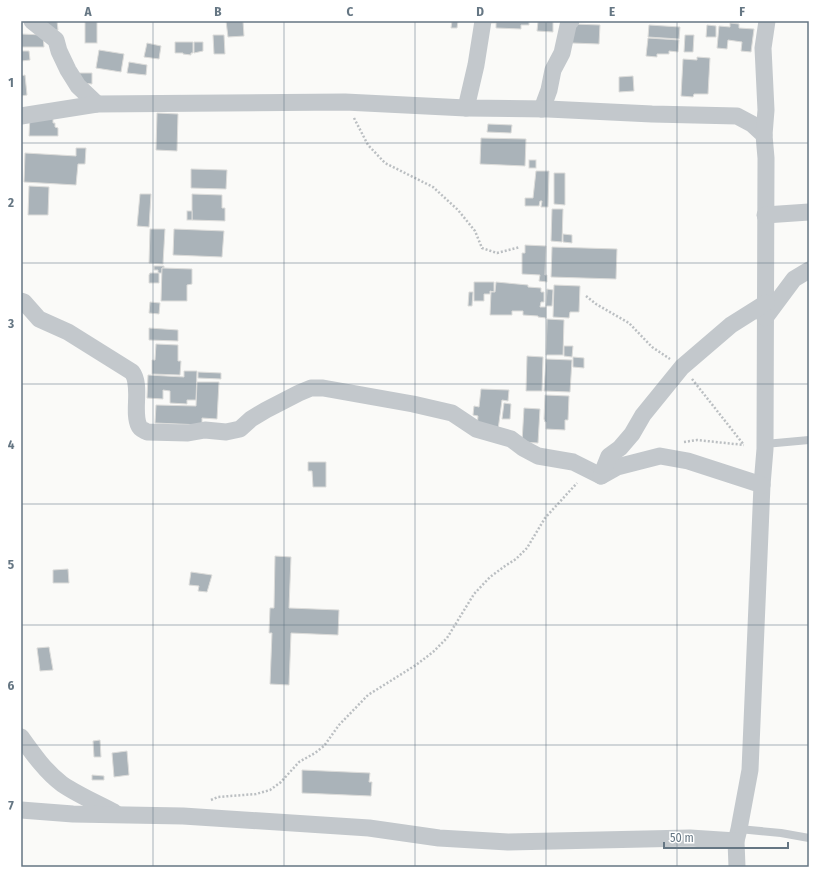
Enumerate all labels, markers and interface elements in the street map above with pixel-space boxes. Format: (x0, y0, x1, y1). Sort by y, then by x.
text: A (83, 4, 92, 19)
text: B (214, 4, 222, 19)
text: C (347, 4, 354, 19)
text: D (476, 4, 484, 19)
text: E (609, 4, 615, 19)
text: F (739, 4, 745, 19)
text: 1 (8, 75, 14, 90)
text: 2 (7, 195, 14, 210)
text: 3 (7, 316, 14, 331)
text: 4 (8, 437, 15, 452)
text: 5 (8, 557, 14, 572)
text: 6 (8, 678, 15, 693)
text: 7 (8, 798, 14, 813)
scale bar (664, 824, 788, 850)
text: 50 m (670, 831, 694, 845)

